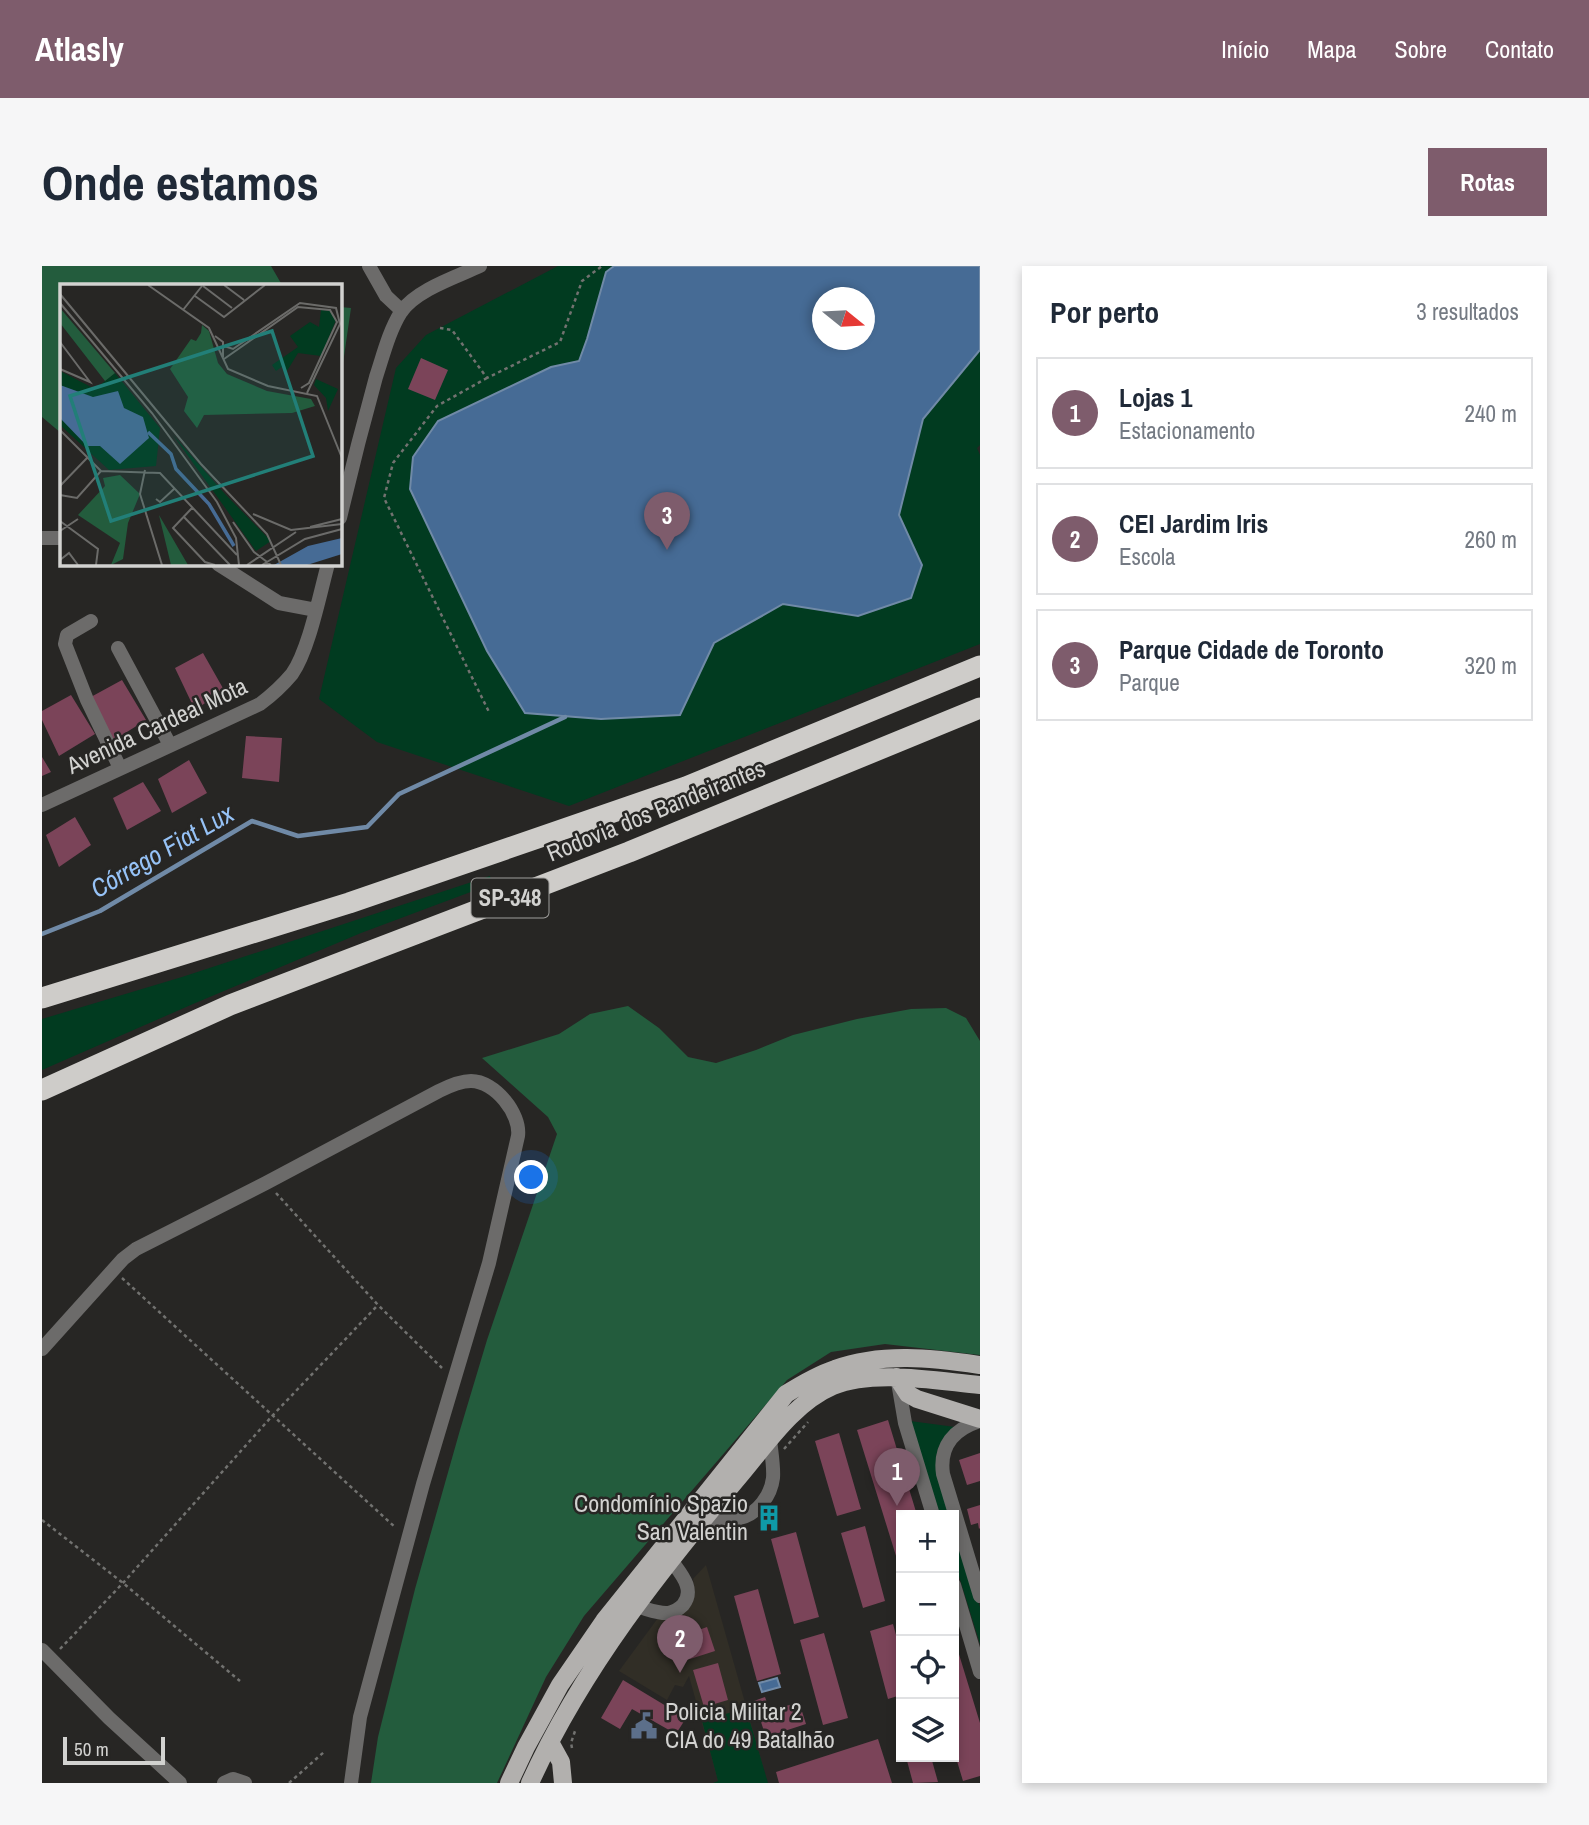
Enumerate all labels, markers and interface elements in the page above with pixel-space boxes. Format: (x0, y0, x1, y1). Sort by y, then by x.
text: Atlasly (35, 27, 124, 71)
text: Início (1221, 33, 1269, 65)
text: Mapa (1307, 33, 1357, 65)
text: Sobre (1395, 33, 1447, 65)
text: Contato (1485, 33, 1554, 65)
button: Rotas (1428, 148, 1547, 216)
text: Onde estamos (42, 149, 319, 215)
inset map (60, 284, 341, 565)
north arrow (812, 287, 875, 350)
text: Por perto (1050, 292, 1159, 332)
text: 3 resultados (1416, 296, 1519, 327)
text: Lojas 1 (1119, 380, 1192, 415)
text: 1 (1070, 398, 1080, 429)
text: 240 m (1465, 398, 1517, 429)
text: Estacionamento (1119, 415, 1255, 446)
pin: 3 (644, 492, 690, 550)
text: CEI Jardim Iris (1119, 506, 1268, 541)
text: 2 (1070, 524, 1080, 555)
text: 260 m (1465, 524, 1517, 555)
text: Escola (1119, 541, 1176, 572)
text: Parque Cidade de Toronto (1119, 632, 1384, 667)
text: 3 (1070, 650, 1080, 681)
text: 320 m (1465, 650, 1517, 681)
text: Parque (1119, 667, 1180, 698)
street label: Avenida Cardeal Mota (60, 669, 252, 781)
street label: Rodovia dos Bandeirantes (542, 752, 770, 869)
water label: Córrego Fiat Lux (84, 795, 241, 906)
road number: SP-348 (472, 878, 548, 918)
your location (514, 1160, 548, 1194)
pin: 1 (874, 1448, 920, 1506)
place label: Condomínio Spazio San Valentin (574, 1487, 748, 1547)
building icon: Condomínio Spazio San Valentin (754, 1503, 784, 1533)
map controls (896, 1510, 959, 1762)
button: + (896, 1510, 959, 1573)
button: − (896, 1573, 959, 1636)
pin: 2 (657, 1615, 703, 1673)
button: locate (896, 1636, 959, 1699)
place label: Policia Militar 2 CIA do 49 Batalhão (665, 1695, 835, 1755)
button: layers (896, 1699, 959, 1762)
public building icon: Policia Militar 2 CIA do 49 Batalhão (629, 1711, 659, 1741)
scale bar (63, 1734, 164, 1766)
text: 50 m (74, 1736, 109, 1762)

